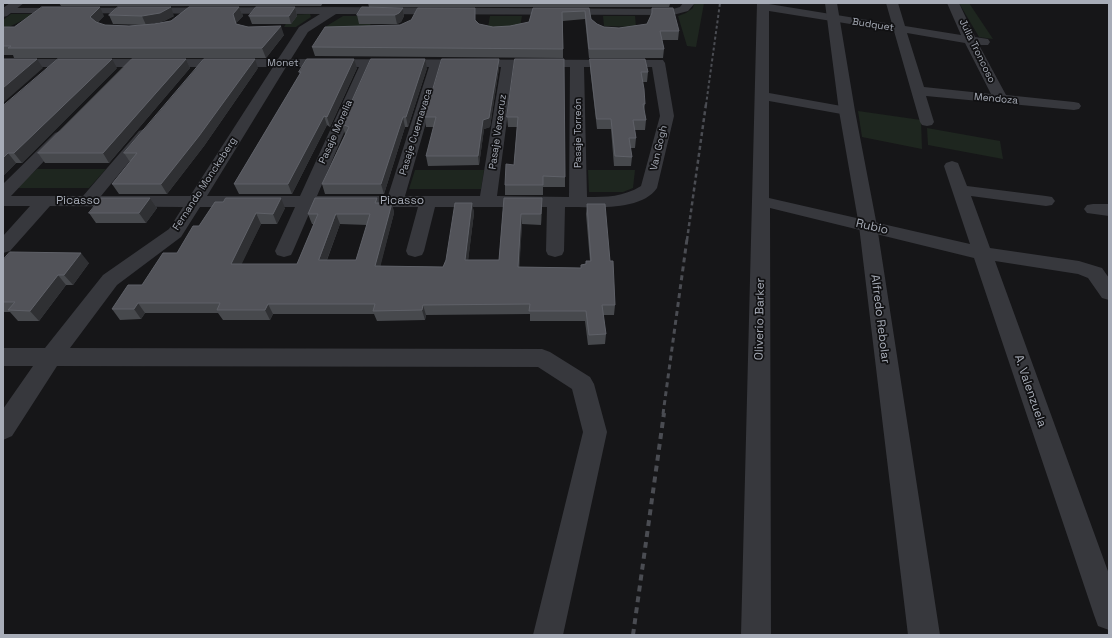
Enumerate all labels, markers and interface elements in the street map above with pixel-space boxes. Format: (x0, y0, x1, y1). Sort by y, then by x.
street label: Budquet (851, 16, 895, 34)
street label: Julia Troncoso (956, 17, 998, 85)
street label: Monet (267, 57, 299, 69)
street label: Pasaje Cuernavaca (397, 87, 435, 177)
street label: Mendoza (974, 91, 1018, 107)
street label: Pasaje Veracruz (487, 94, 509, 170)
street label: Pasaje Morelia (317, 98, 355, 166)
street label: Pasaje Torreón (572, 98, 584, 168)
street label: Van Gogh (648, 124, 670, 172)
street label: Fernando Monckeberg (170, 135, 240, 233)
street label: Picasso (56, 194, 100, 208)
street label: Picasso (380, 194, 424, 208)
street label: Rubio (854, 216, 890, 238)
street label: Alfredo Rebolar (867, 274, 893, 364)
street label: Oliverio Barker (752, 278, 768, 360)
street label: A. Valenzuela (1011, 353, 1049, 429)

